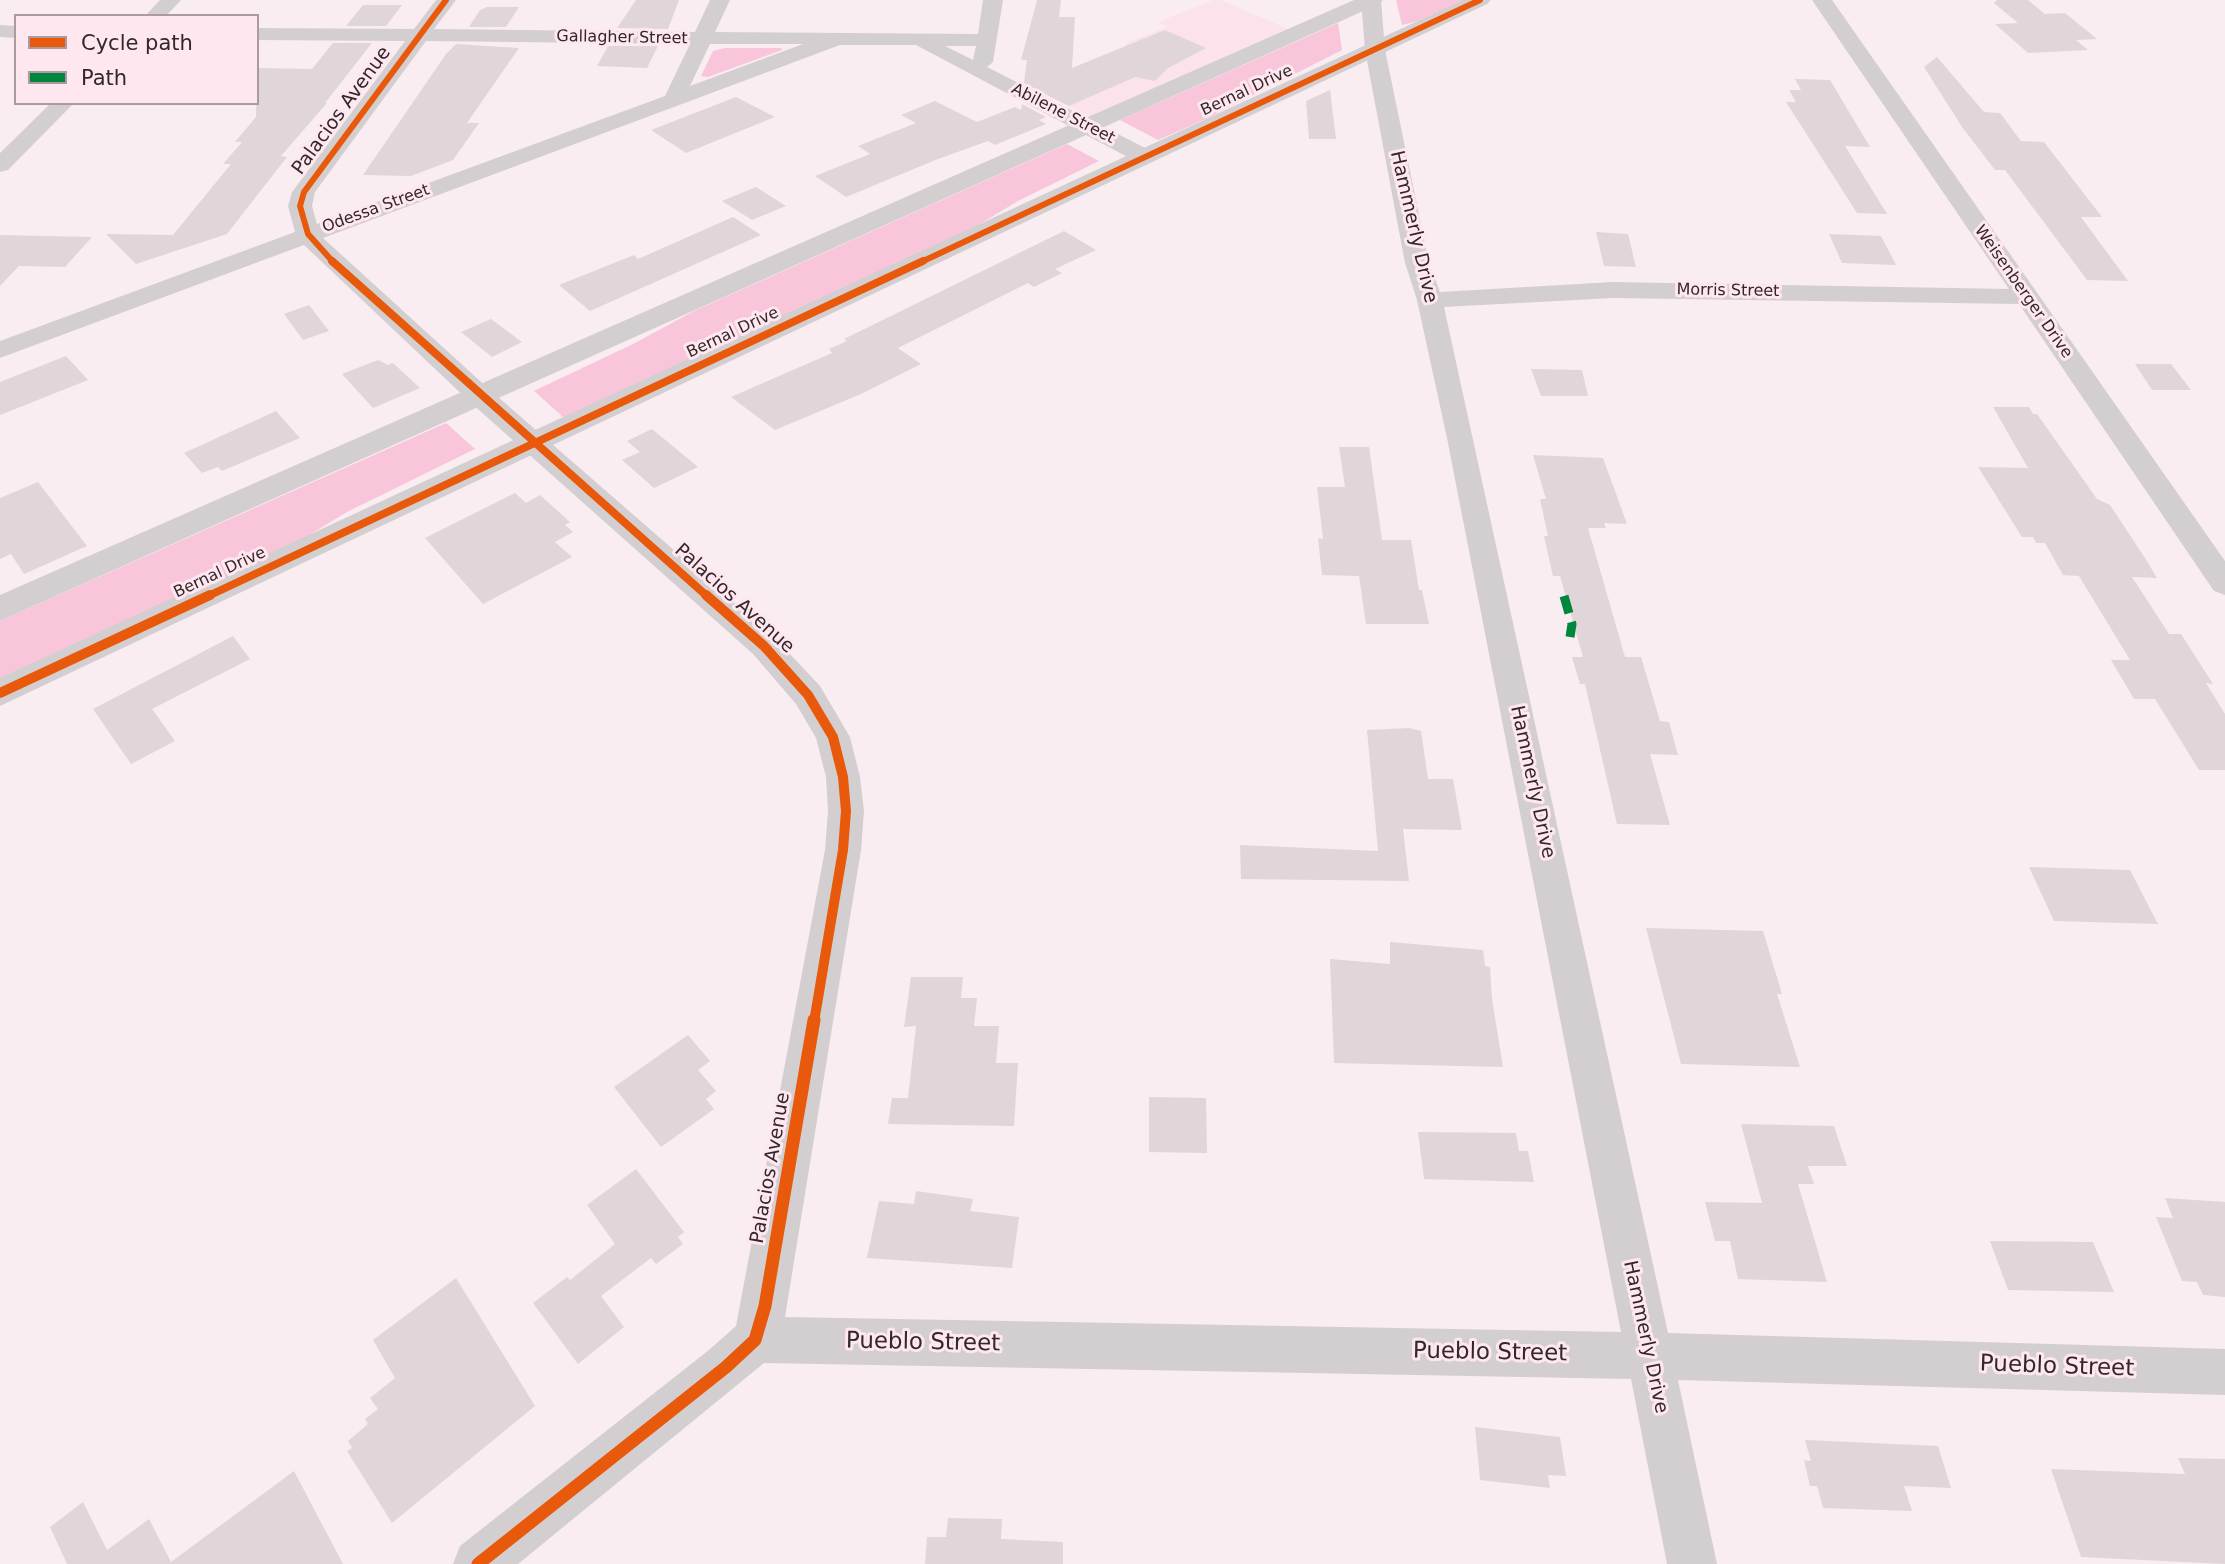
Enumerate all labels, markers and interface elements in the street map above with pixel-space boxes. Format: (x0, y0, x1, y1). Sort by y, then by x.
legend (14, 14, 259, 105)
street label: Gallagher Street (556, 27, 688, 49)
text: Cycle path (81, 31, 193, 55)
street label: Palacios Avenue (288, 42, 396, 180)
street label: Bernal Drive (1198, 61, 1296, 121)
text: Path (81, 66, 127, 90)
street label: Abilene Street (1008, 80, 1118, 148)
street label: Hammerly Drive (1384, 149, 1442, 305)
street label: Odessa Street (320, 181, 432, 237)
street label: Weisenberger Drive (1970, 222, 2076, 362)
street label: Morris Street (1676, 281, 1780, 301)
street label: Bernal Drive (684, 303, 782, 363)
street label: Palacios Avenue (670, 539, 798, 659)
street label: Bernal Drive (171, 543, 269, 603)
street label: Hammerly Drive (1505, 703, 1559, 861)
street label: Palacios Avenue (746, 1091, 796, 1245)
street label: Hammerly Drive (1618, 1258, 1672, 1416)
street label: Pueblo Street (846, 1328, 1000, 1358)
street label: Pueblo Street (1413, 1338, 1567, 1368)
street label: Pueblo Street (1979, 1351, 2135, 1383)

